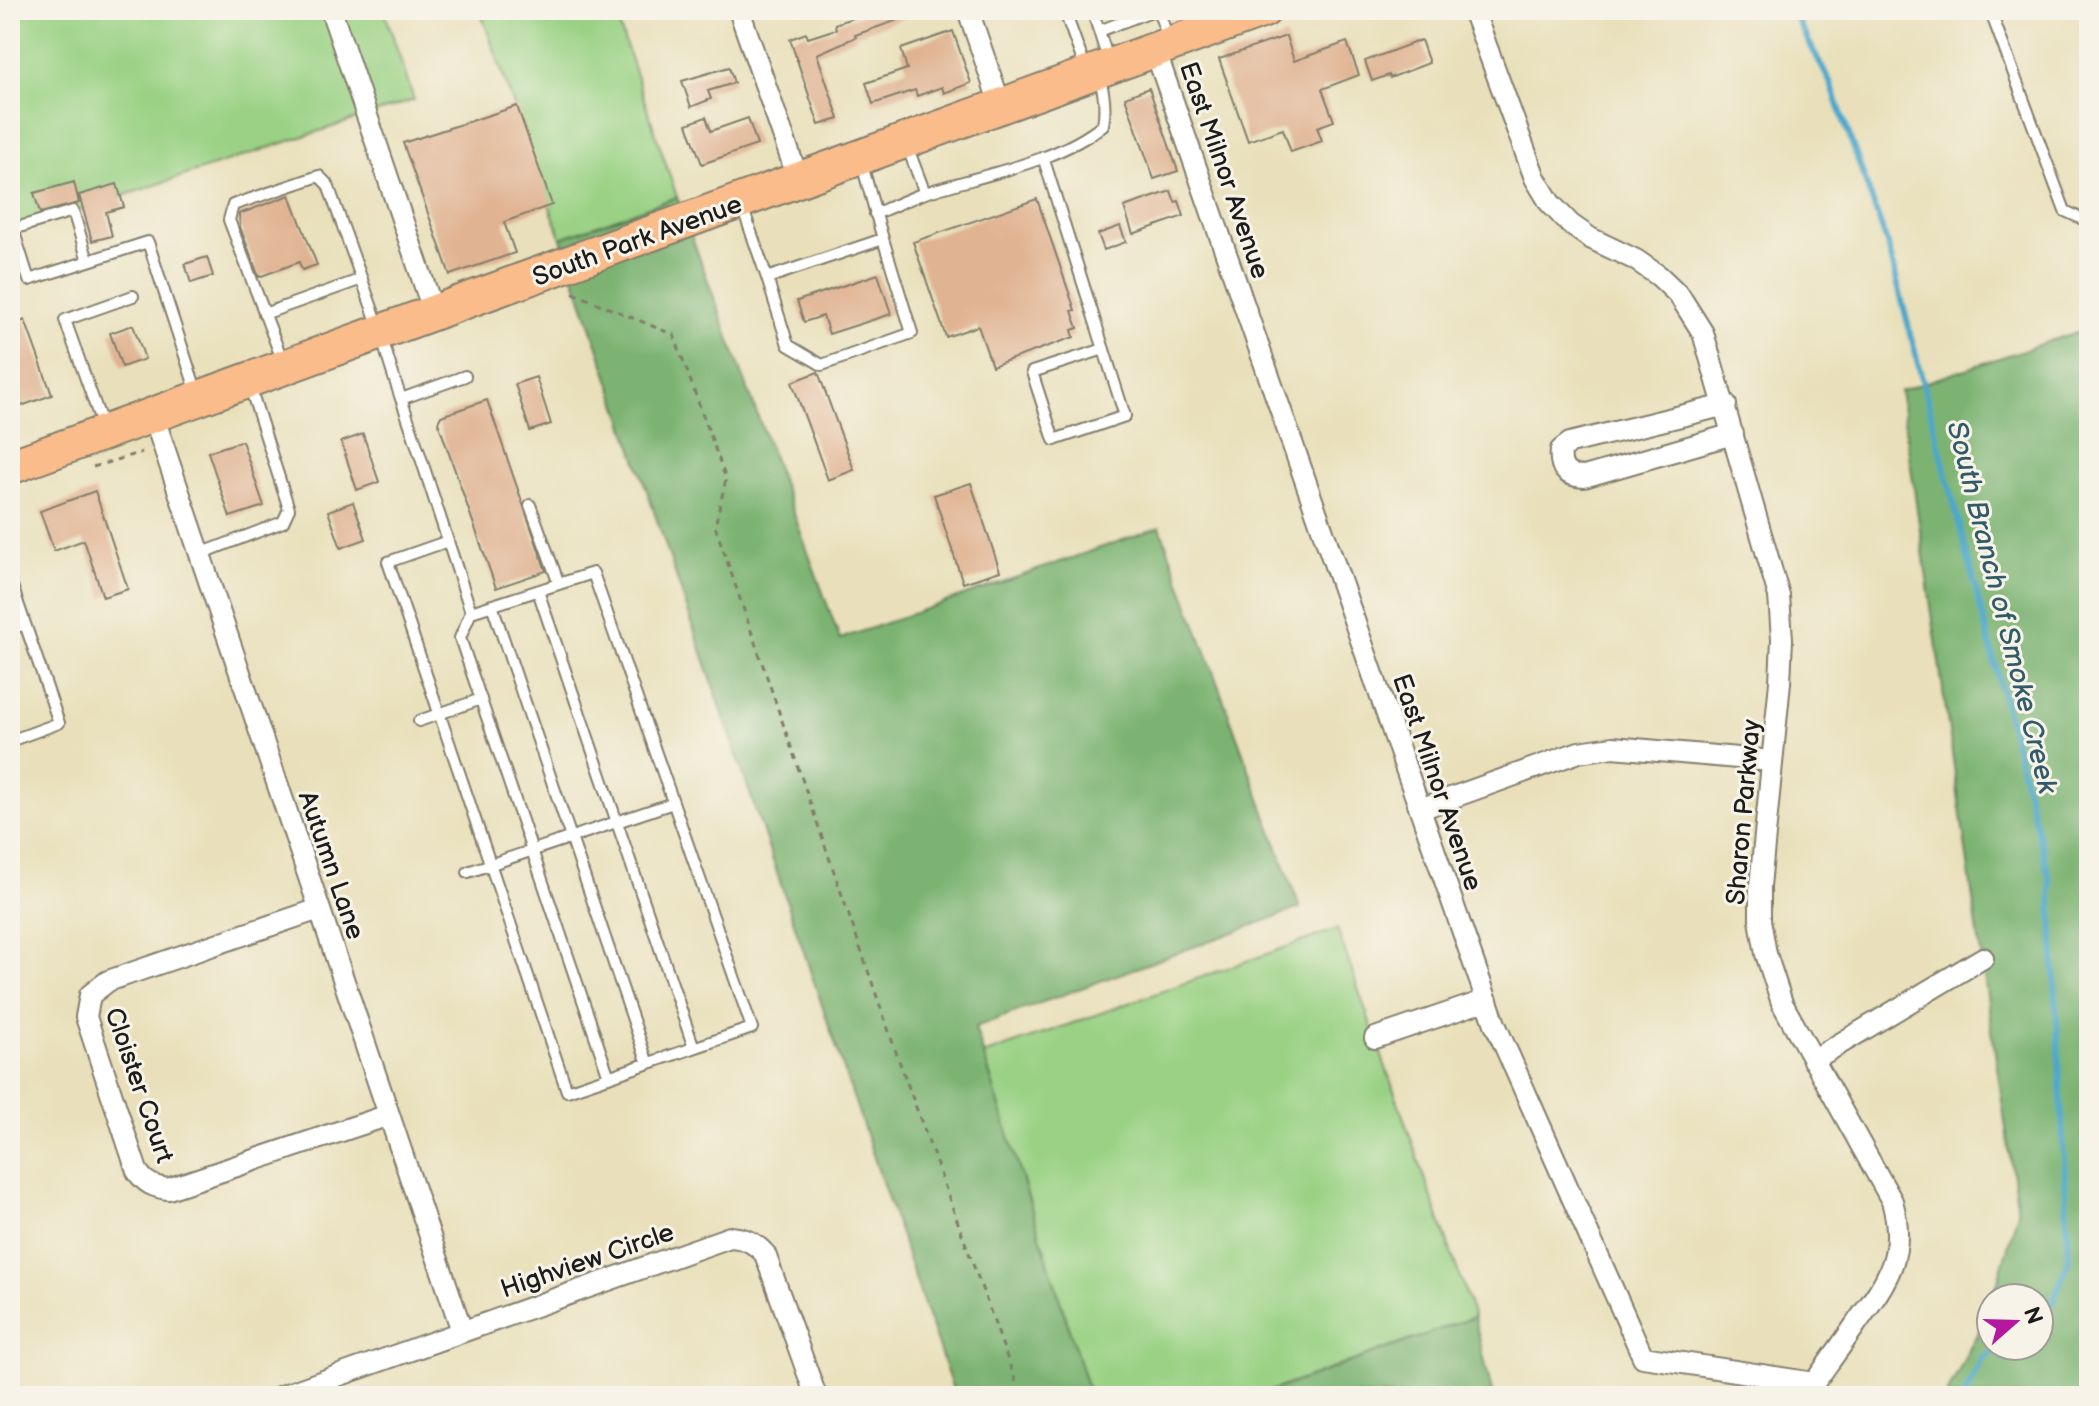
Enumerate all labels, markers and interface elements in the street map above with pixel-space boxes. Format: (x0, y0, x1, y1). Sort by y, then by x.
street label: East Milnor Avenue (1172, 58, 1275, 283)
street label: South Park Avenue (529, 189, 746, 294)
water label: South Branch of Smoke Creek (1939, 418, 2064, 798)
street label: East Milnor Avenue (1385, 670, 1488, 895)
street label: Sharon Parkway (1721, 718, 1768, 906)
street label: Autumn Lane (291, 787, 370, 944)
street label: Cloister Court (98, 1004, 180, 1167)
street label: Highview Circle (497, 1217, 678, 1306)
north arrow (1975, 1282, 2055, 1362)
text: N (2017, 1303, 2048, 1328)

